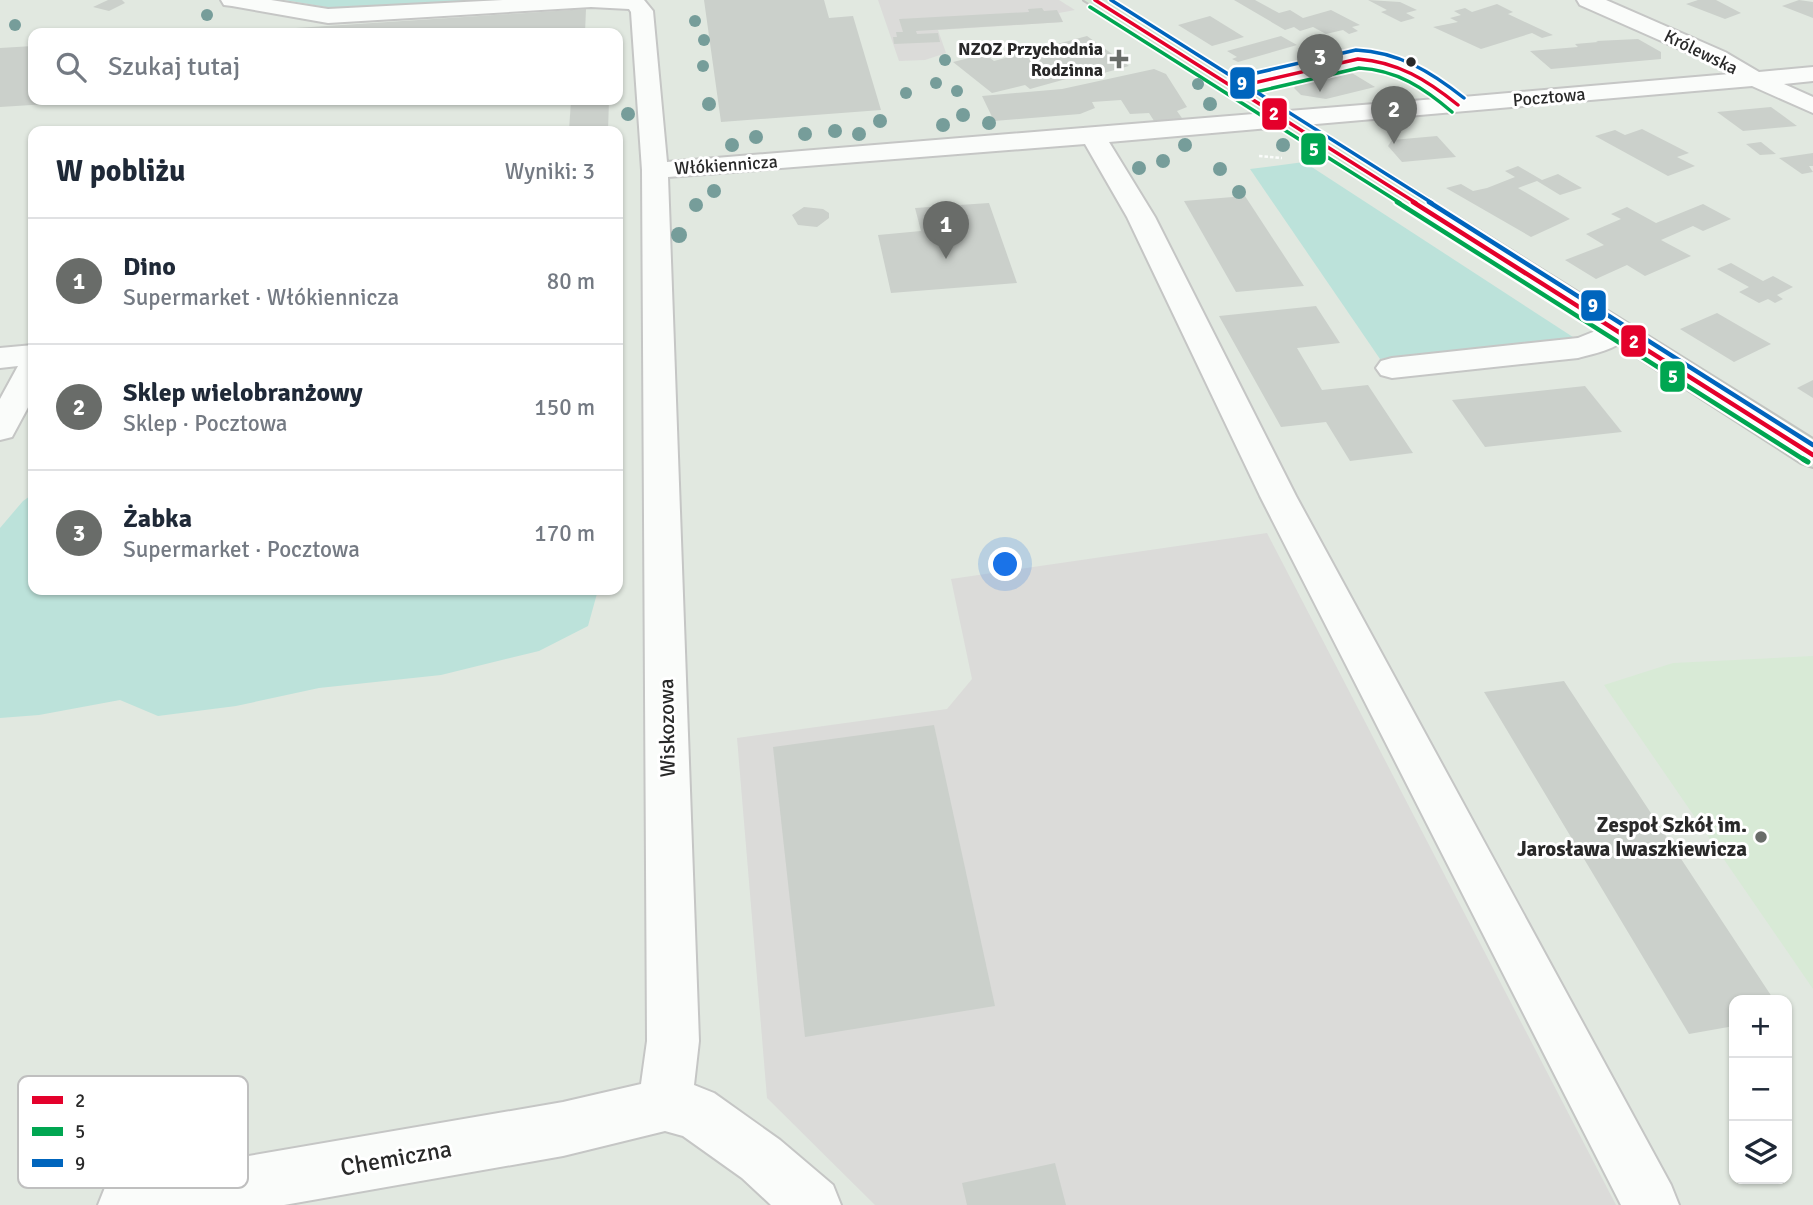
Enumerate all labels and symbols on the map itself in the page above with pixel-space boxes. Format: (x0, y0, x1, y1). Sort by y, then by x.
street label: Królewska (1661, 25, 1741, 79)
pin: 3 (1297, 34, 1343, 92)
place label: NZOZ Przychodnia Rodzinna (958, 38, 1103, 81)
marker: NZOZ Przychodnia Rodzinna (1109, 49, 1129, 69)
unlabelled marker (1404, 55, 1418, 69)
line badge: 9 (1229, 66, 1256, 100)
text: 9 (1237, 72, 1247, 96)
street label: Pocztowa (1512, 83, 1586, 111)
pin: 2 (1371, 86, 1417, 144)
line badge: 2 (1261, 97, 1288, 131)
text: 2 (1269, 102, 1279, 126)
line badge: 5 (1300, 132, 1327, 166)
text: 5 (1309, 138, 1319, 162)
street label: Włókiennicza (674, 150, 778, 180)
pin: 1 (923, 201, 969, 259)
line badge: 9 (1580, 289, 1607, 322)
text: 9 (1588, 294, 1598, 318)
line badge: 2 (1620, 324, 1647, 358)
text: 2 (1629, 330, 1639, 354)
line badge: 5 (1659, 360, 1686, 393)
text: 5 (1668, 365, 1678, 389)
your location (988, 547, 1022, 581)
street label: Wiskozowa (653, 678, 681, 778)
place label: Zespoł Szkół im. Jarosława Iwaszkiewicza (1517, 812, 1747, 862)
marker: Zespoł Szkół im. Jarosława Iwaszkiewicza (1753, 829, 1769, 845)
legend (18, 1076, 248, 1188)
text: 2 (75, 1089, 85, 1113)
text: 5 (75, 1120, 85, 1144)
street label: Chemiczna (338, 1133, 454, 1183)
text: 9 (75, 1152, 85, 1176)

